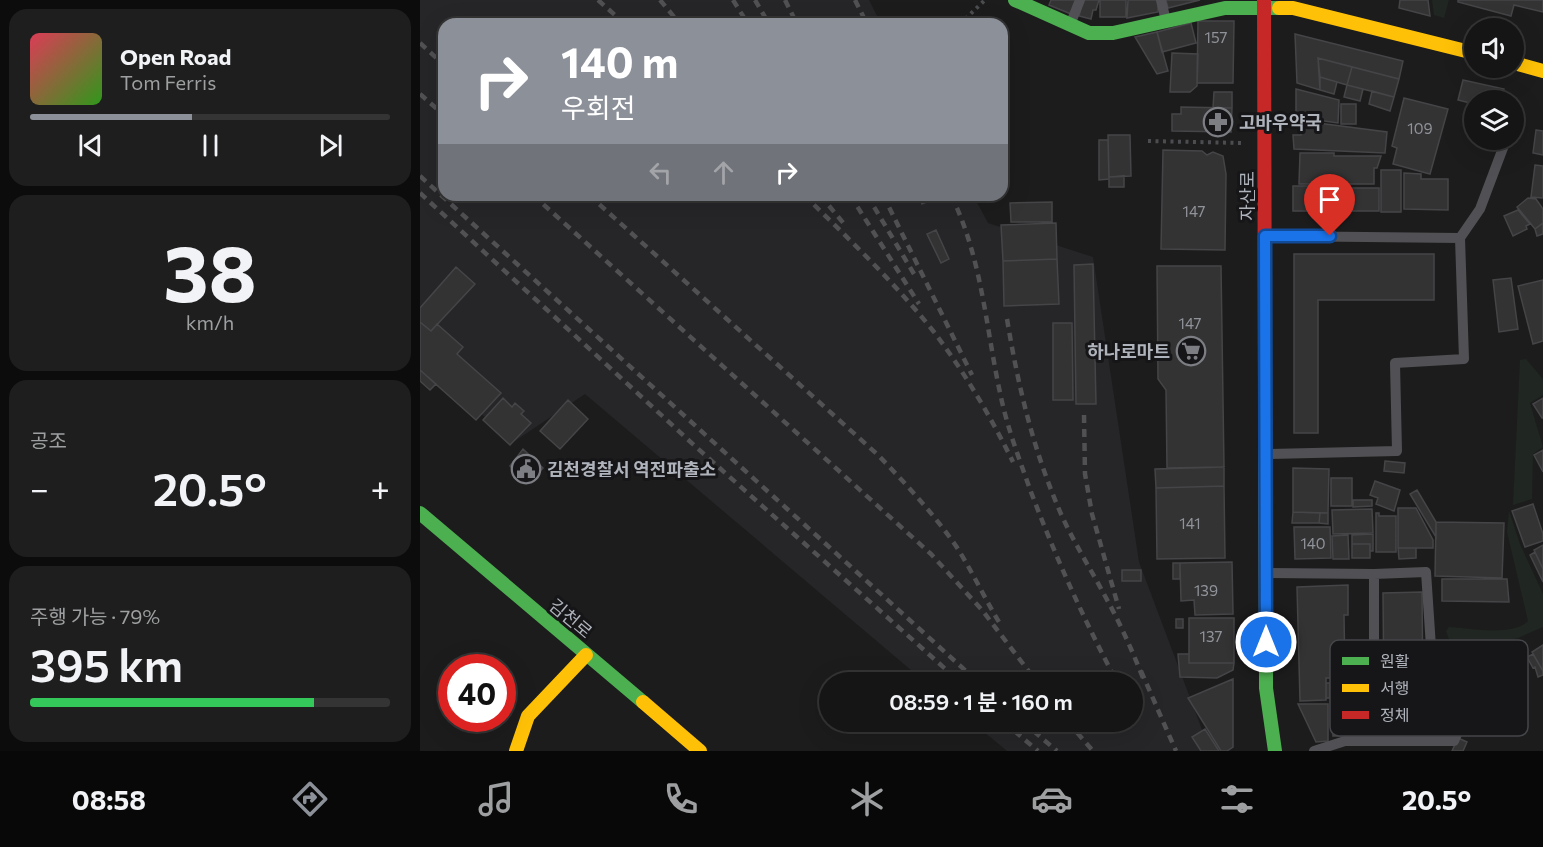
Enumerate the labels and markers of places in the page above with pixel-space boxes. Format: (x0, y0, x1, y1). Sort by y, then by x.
pharmacy icon: 고바우약국 (1202, 106, 1234, 138)
place label: 고바우약국 (1239, 111, 1322, 133)
pin (1304, 174, 1355, 236)
supermarket icon: 하나로마트 (1175, 335, 1207, 367)
place label: 하나로마트 (1087, 340, 1170, 362)
public building icon: 김천경찰서 역전파출소 (510, 453, 542, 485)
place label: 김천경찰서 역전파출소 (547, 458, 716, 480)

